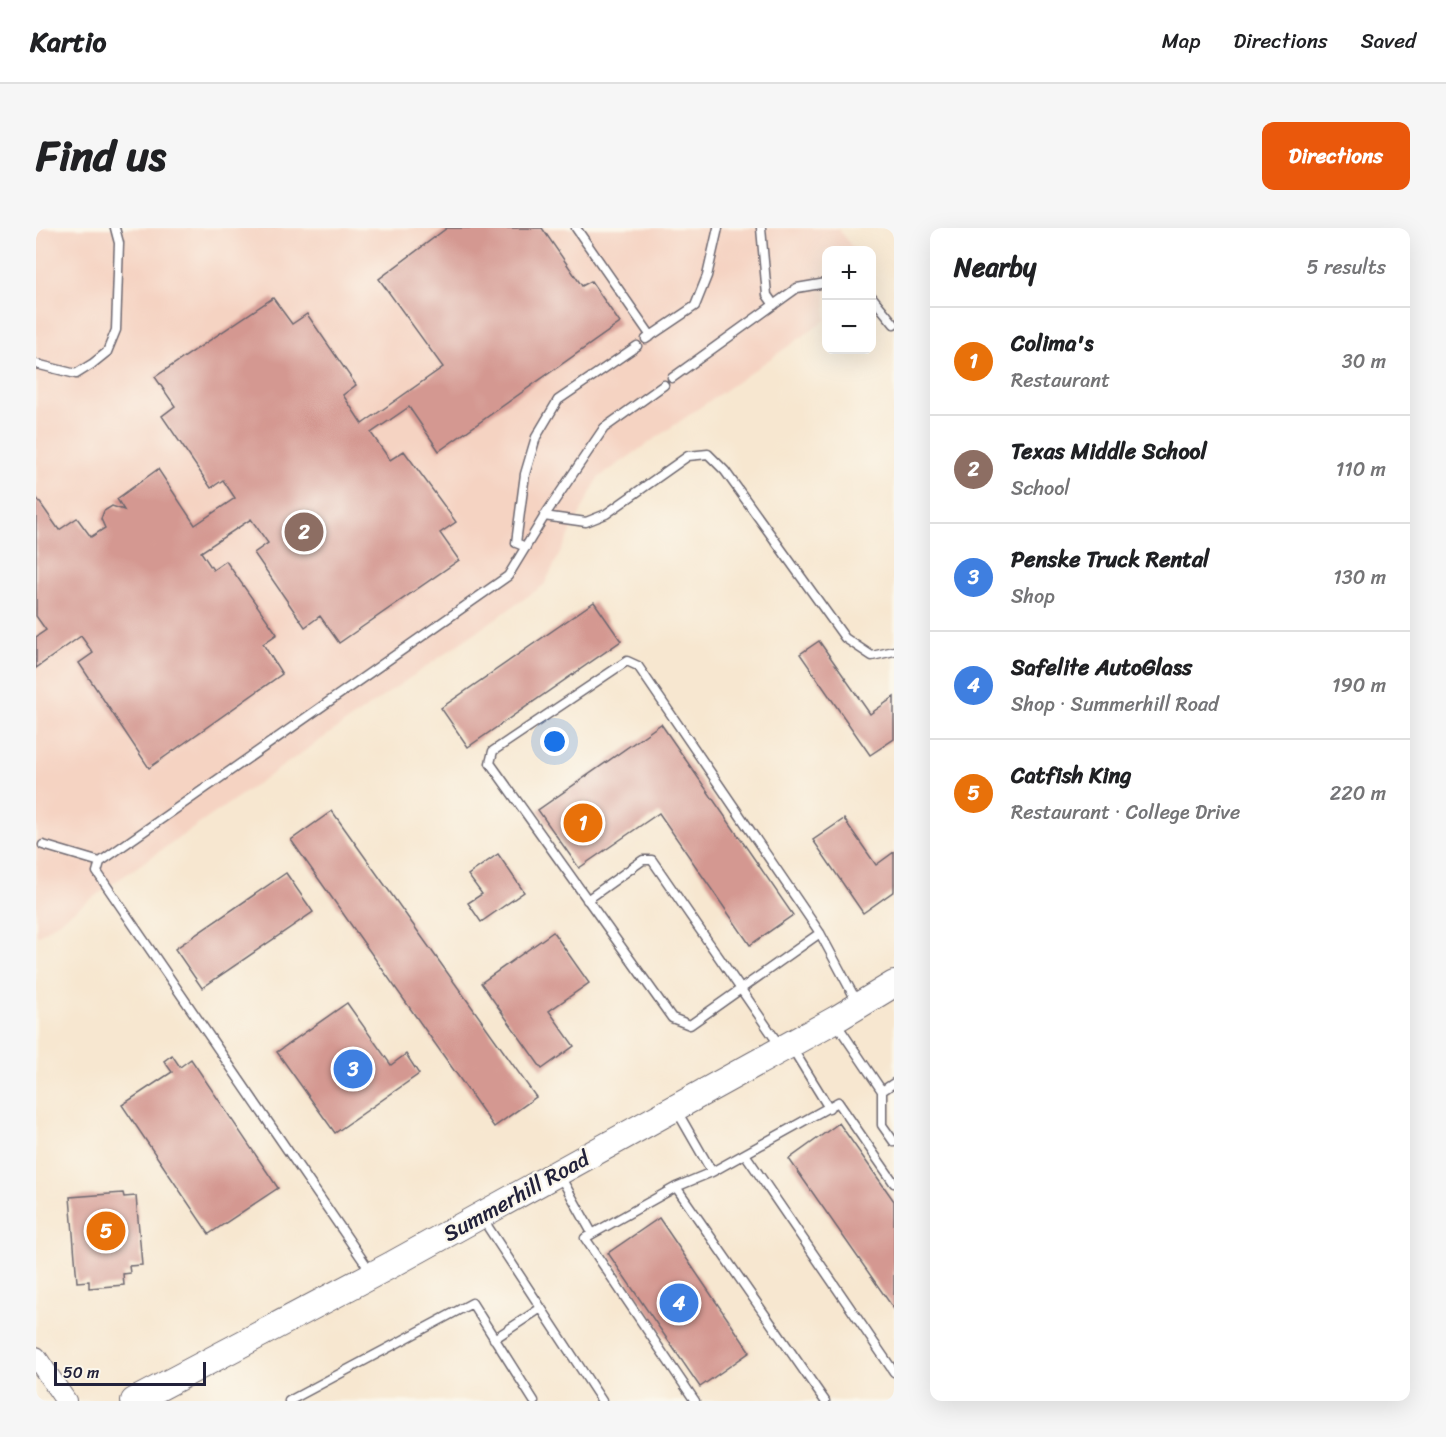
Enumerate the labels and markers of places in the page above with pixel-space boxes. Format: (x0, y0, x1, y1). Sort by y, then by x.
pin: 2 (284, 510, 324, 554)
pin: 1 (564, 800, 602, 846)
pin: 3 (334, 1046, 372, 1092)
pin: 5 (86, 1208, 126, 1254)
pin: 4 (660, 1280, 698, 1326)

